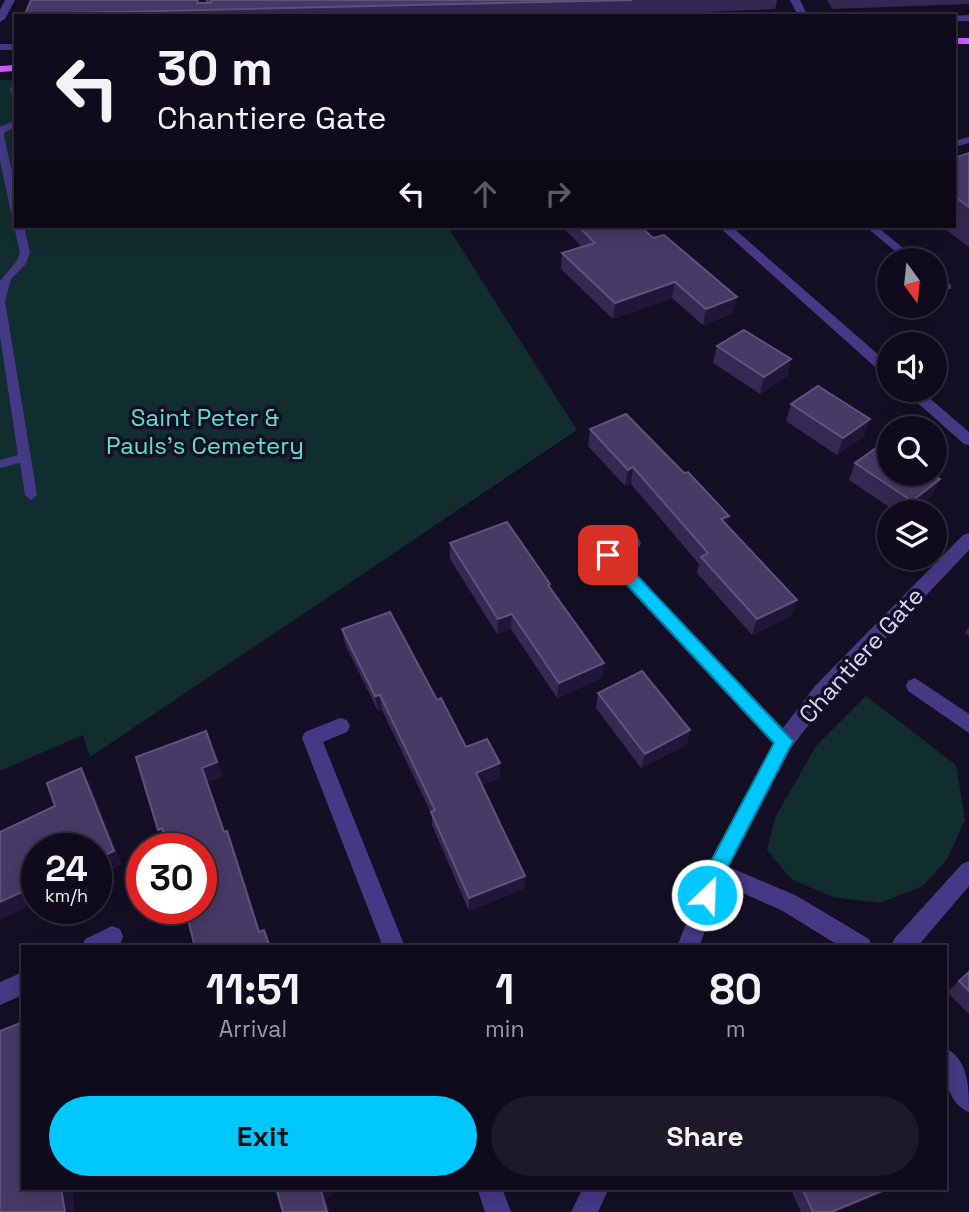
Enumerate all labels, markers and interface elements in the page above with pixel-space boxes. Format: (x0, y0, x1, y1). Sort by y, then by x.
text: 30 m (157, 37, 273, 99)
icon: left (42, 42, 133, 133)
text: Chantiere Gate (157, 98, 386, 138)
icon: left (393, 175, 431, 213)
icon: ahead (466, 175, 504, 213)
icon: right (539, 175, 577, 213)
north arrow (877, 248, 947, 318)
map controls (877, 248, 947, 570)
button: sound (877, 332, 947, 402)
park label: Saint Peter & Pauls's Cemetery (106, 402, 304, 461)
button: search (877, 416, 947, 486)
button: layers (877, 500, 947, 570)
pin (578, 525, 638, 585)
icon: arrive (589, 536, 627, 574)
street label: Chantiere Gate (792, 581, 930, 729)
speed limit sign: 30 (126, 833, 217, 924)
text: 24 (45, 847, 88, 891)
position arrow (670, 858, 744, 932)
text: km/h (45, 884, 88, 907)
text: 11:51 (206, 963, 300, 1016)
text: 1 (495, 963, 514, 1016)
text: 80 (710, 963, 762, 1016)
text: Arrival (219, 1014, 287, 1044)
text: min (485, 1014, 525, 1044)
text: m (726, 1014, 746, 1044)
button: Exit (49, 1096, 477, 1176)
button: Share (491, 1096, 919, 1176)

